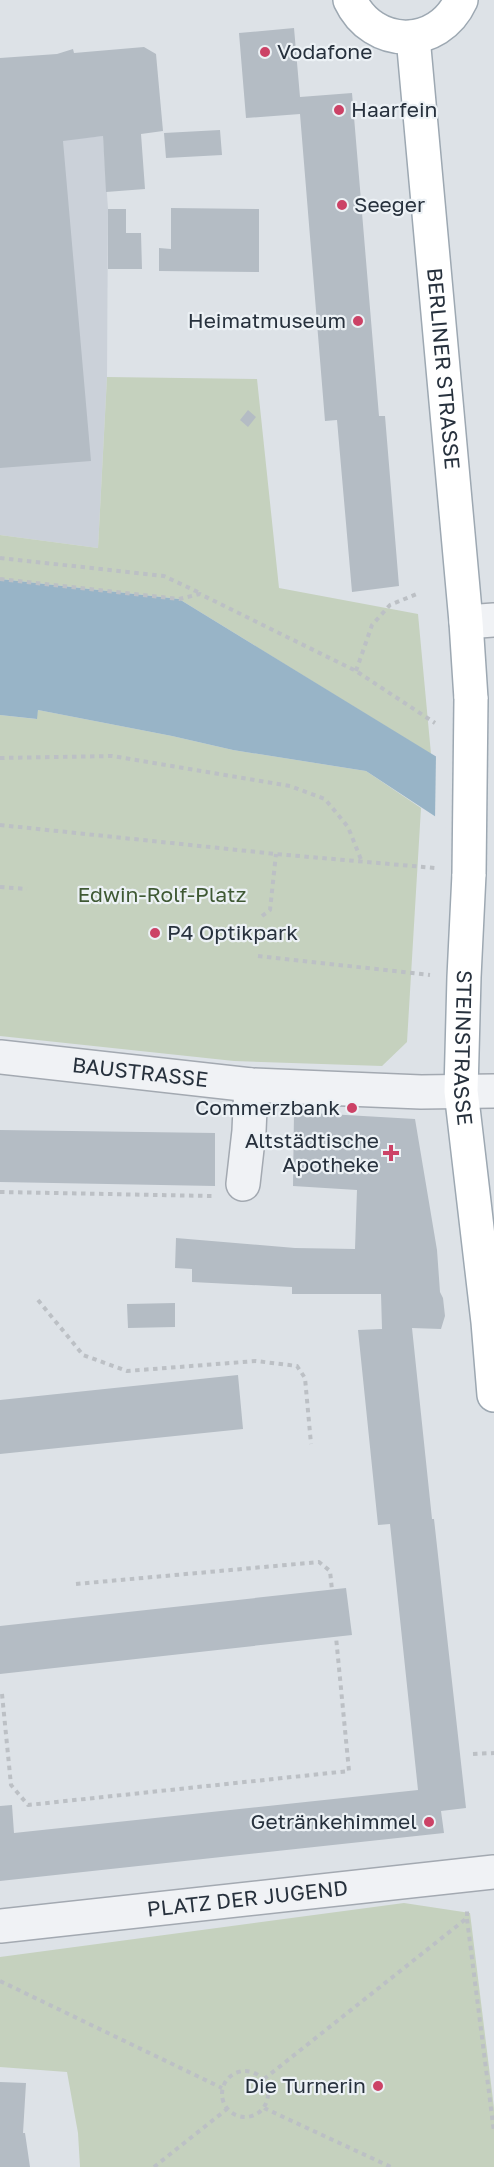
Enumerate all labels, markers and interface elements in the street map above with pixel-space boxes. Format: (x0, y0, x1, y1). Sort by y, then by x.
place label: Vodafone (277, 38, 372, 64)
marker: Vodafone (258, 45, 272, 59)
place label: Haarfein (351, 96, 437, 122)
marker: Haarfein (332, 103, 346, 117)
place label: Seeger (354, 191, 425, 217)
marker: Seeger (335, 198, 349, 212)
street label: BERLINER STRASSE (422, 267, 466, 470)
place label: Heimatmuseum (188, 307, 346, 333)
marker: Heimatmuseum (351, 314, 365, 328)
park label: Edwin-Rolf-Platz (77, 881, 247, 907)
place label: P4 Optikpark (167, 919, 298, 945)
marker: P4 Optikpark (148, 926, 162, 940)
street label: STEINSTRASSE (449, 969, 479, 1127)
street label: BAUSTRASSE (71, 1051, 210, 1092)
place label: Commerzbank (195, 1094, 340, 1120)
marker: Commerzbank (345, 1101, 359, 1115)
place label: Altstädtische Apotheke (245, 1127, 379, 1177)
marker: Altstädtische Apotheke (384, 1146, 398, 1160)
place label: Getränkehimmel (251, 1808, 417, 1834)
marker: Getränkehimmel (422, 1815, 436, 1829)
street label: PLATZ DER JUGEND (146, 1874, 349, 1922)
place label: Die Turnerin (244, 2072, 366, 2098)
marker: Die Turnerin (371, 2079, 385, 2093)

